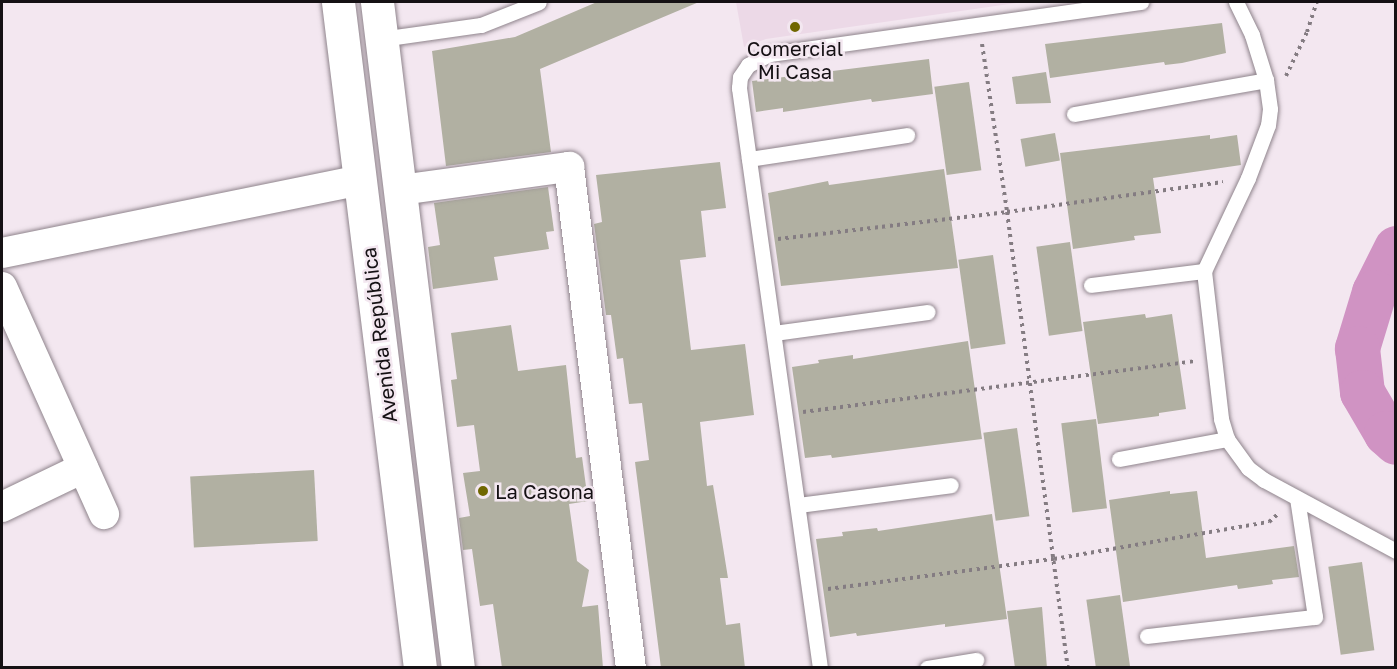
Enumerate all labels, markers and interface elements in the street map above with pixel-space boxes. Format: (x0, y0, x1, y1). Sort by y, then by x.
marker: Comercial Mi Casa (788, 20, 802, 34)
place label: Comercial Mi Casa (747, 36, 843, 83)
street label: Avenida República (356, 246, 402, 424)
place label: La Casona (495, 479, 594, 503)
marker: La Casona (476, 484, 490, 498)

